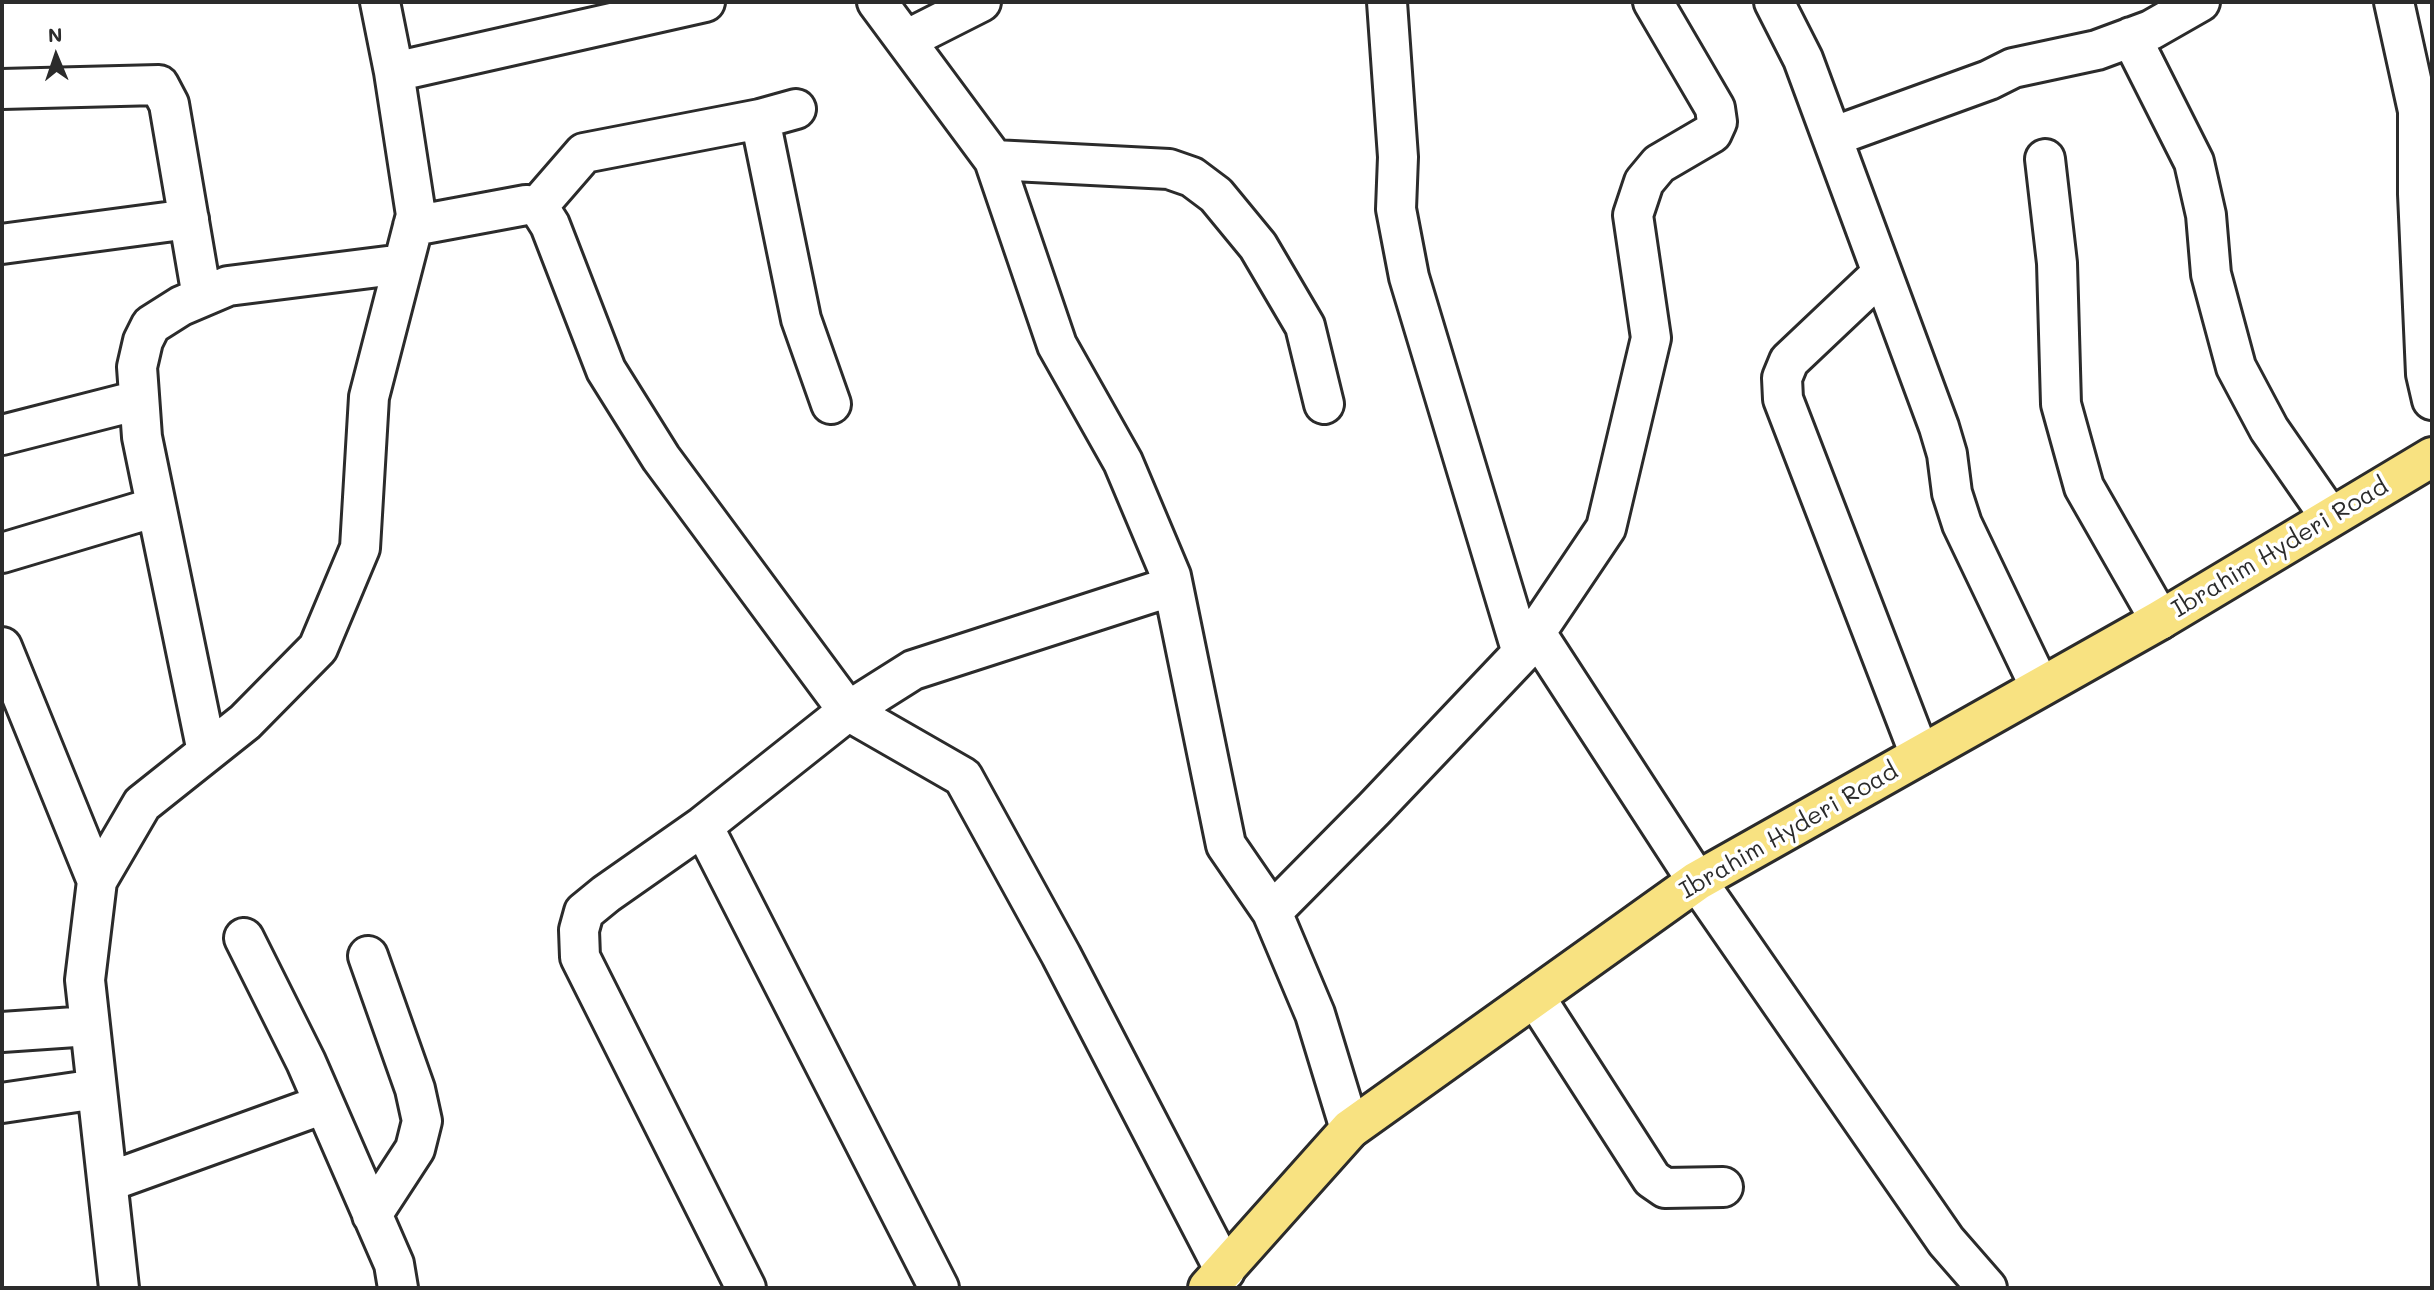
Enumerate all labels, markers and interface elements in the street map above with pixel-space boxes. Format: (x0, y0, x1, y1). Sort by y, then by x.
north arrow (21, 21, 91, 91)
text: N (48, 22, 63, 47)
street label: Ibrahim Hyderi Road (2167, 472, 2393, 624)
street label: Ibrahim Hyderi Road (1675, 757, 1903, 905)

